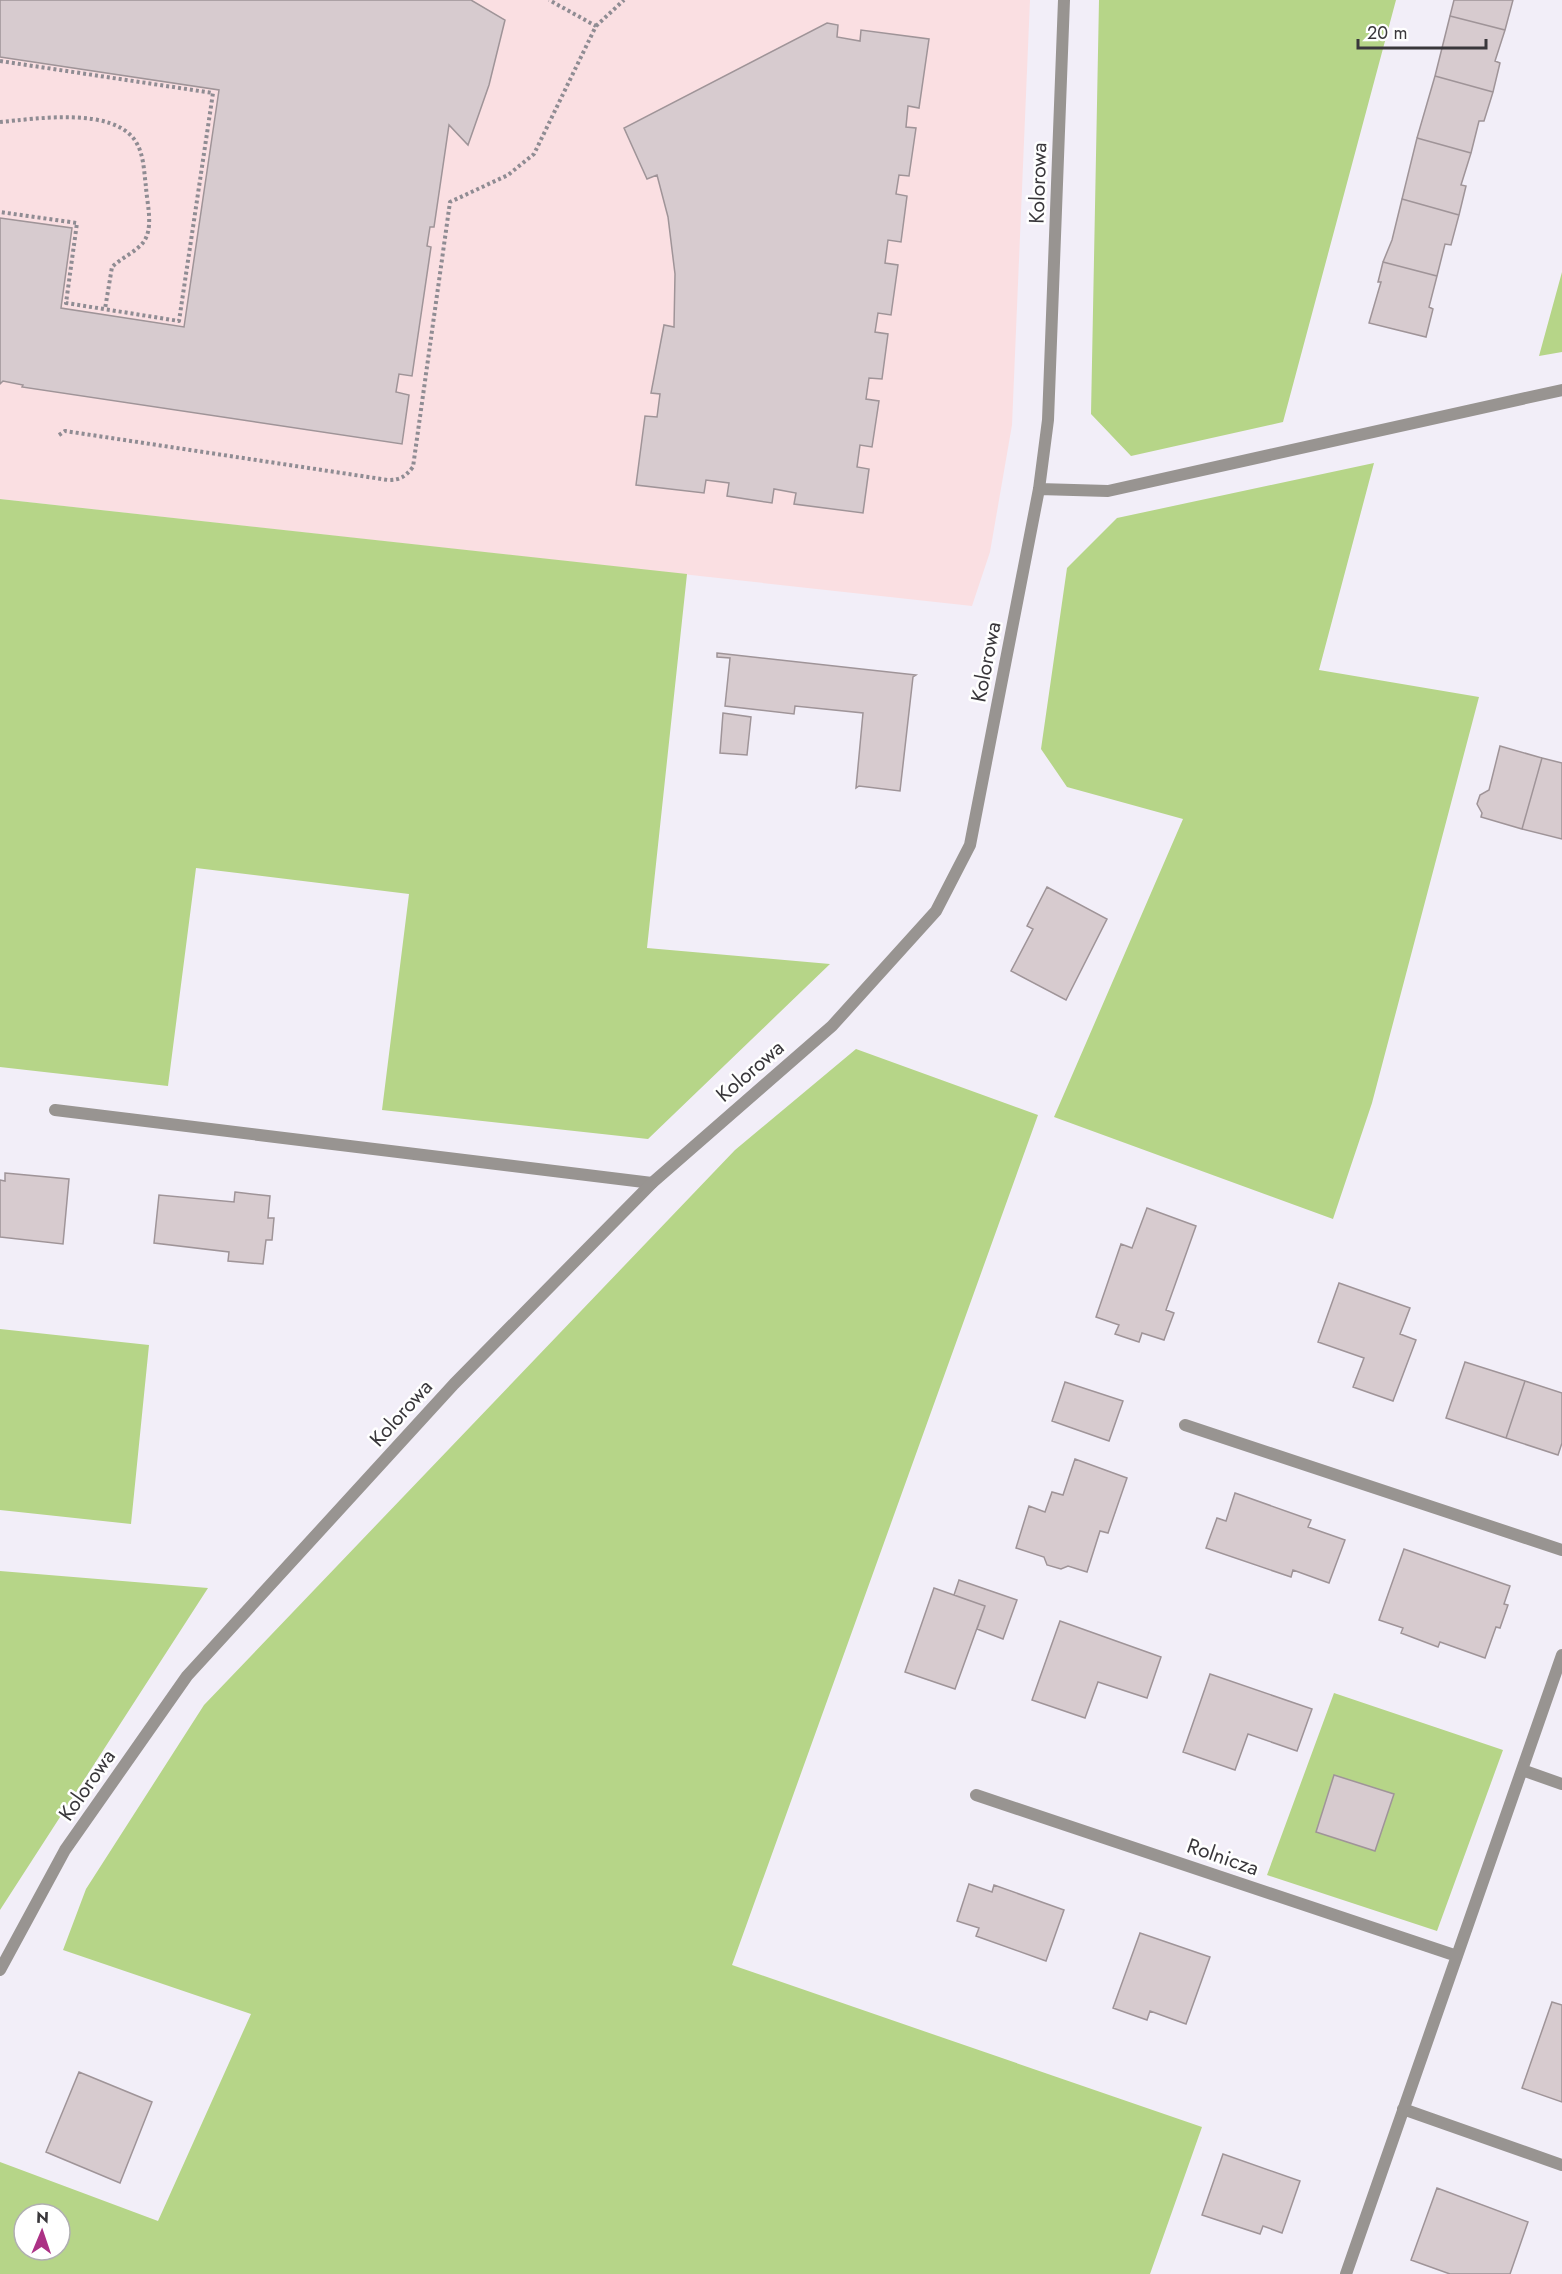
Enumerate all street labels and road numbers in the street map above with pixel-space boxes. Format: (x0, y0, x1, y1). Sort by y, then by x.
street label: Kolorowa (1022, 142, 1054, 224)
street label: Kolorowa (964, 619, 1008, 705)
street label: Kolorowa (709, 1033, 791, 1109)
street label: Kolorowa (363, 1373, 439, 1453)
street label: Kolorowa (51, 1743, 123, 1827)
street label: Rolnicza (1183, 1831, 1263, 1883)

